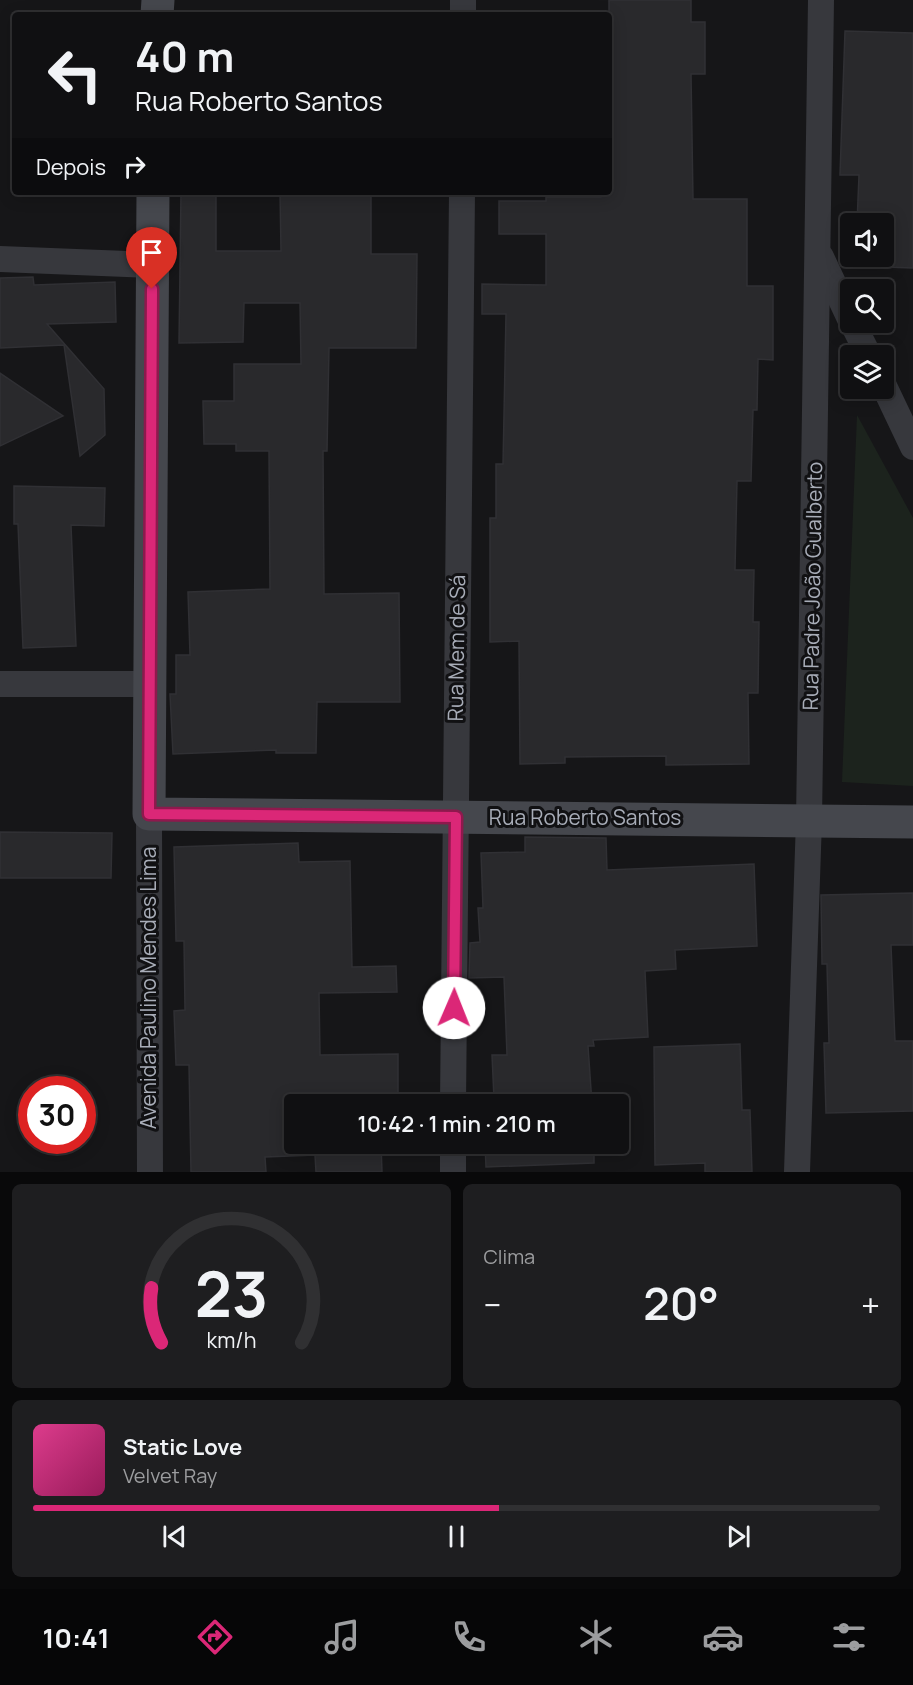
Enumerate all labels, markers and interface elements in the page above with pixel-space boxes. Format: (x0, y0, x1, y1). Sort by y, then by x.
text: 40 m (135, 27, 234, 85)
icon: left (36, 36, 114, 114)
text: Rua Roberto Santos (135, 82, 383, 119)
icon: right (118, 150, 151, 183)
text: Depois (36, 152, 106, 182)
map controls (840, 213, 894, 399)
button: sound (840, 213, 894, 267)
pin (126, 227, 177, 289)
icon: arrive (135, 236, 168, 269)
button: search (840, 279, 894, 333)
button: layers (840, 345, 894, 399)
street label: Rua Padre João Gualberto (796, 461, 828, 711)
street label: Rua Mem de Sá (441, 574, 471, 722)
street label: Rua Roberto Santos (489, 803, 681, 831)
street label: Avenida Paulino Mendes Lima (134, 847, 162, 1129)
position arrow (422, 976, 486, 1040)
speed limit sign: 30 (18, 1076, 96, 1154)
text: 10:42 · 1 min · 210 m (357, 1109, 556, 1139)
text: Clima (484, 1243, 535, 1270)
text: 23 (195, 1250, 268, 1336)
text: 20° (643, 1272, 719, 1334)
text: − (484, 1282, 501, 1327)
text: + (861, 1282, 880, 1327)
text: km/h (206, 1325, 256, 1354)
text: Static Love (123, 1432, 242, 1462)
text: Velvet Ray (123, 1462, 217, 1489)
icon: previous (158, 1520, 191, 1553)
icon: pause (440, 1520, 473, 1553)
icon: next (722, 1520, 755, 1553)
icon: directions (194, 1616, 236, 1658)
icon: music (321, 1616, 363, 1658)
icon: phone (448, 1616, 490, 1658)
icon: climate (575, 1616, 617, 1658)
icon: car (702, 1616, 744, 1658)
icon: filters (828, 1616, 870, 1658)
text: 10:41 (42, 1619, 110, 1656)

